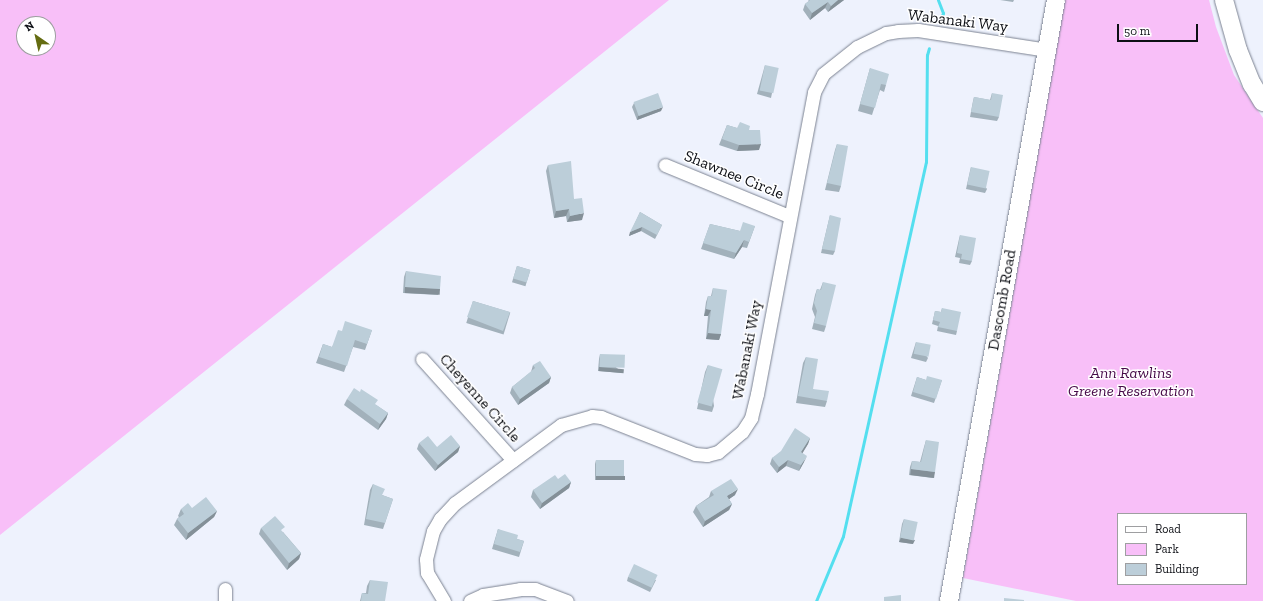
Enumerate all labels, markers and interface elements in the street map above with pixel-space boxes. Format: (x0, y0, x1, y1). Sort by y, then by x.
street label: Wabanaki Way (907, 5, 1009, 37)
north arrow (16, 16, 56, 56)
scale bar (1119, 16, 1200, 42)
text: N (22, 19, 37, 34)
text: 50 m (1124, 24, 1150, 38)
street label: Shawnee Circle (681, 146, 787, 204)
street label: Dascomb Road (984, 248, 1020, 352)
street label: Wabanaki Way (728, 298, 766, 402)
street label: Cheyenne Circle (435, 350, 525, 446)
park label: Ann Rawlins Greene Reservation (1068, 363, 1194, 401)
legend (1117, 513, 1247, 585)
text: Road (1155, 522, 1181, 536)
text: Park (1155, 542, 1179, 556)
text: Building (1155, 562, 1199, 576)

